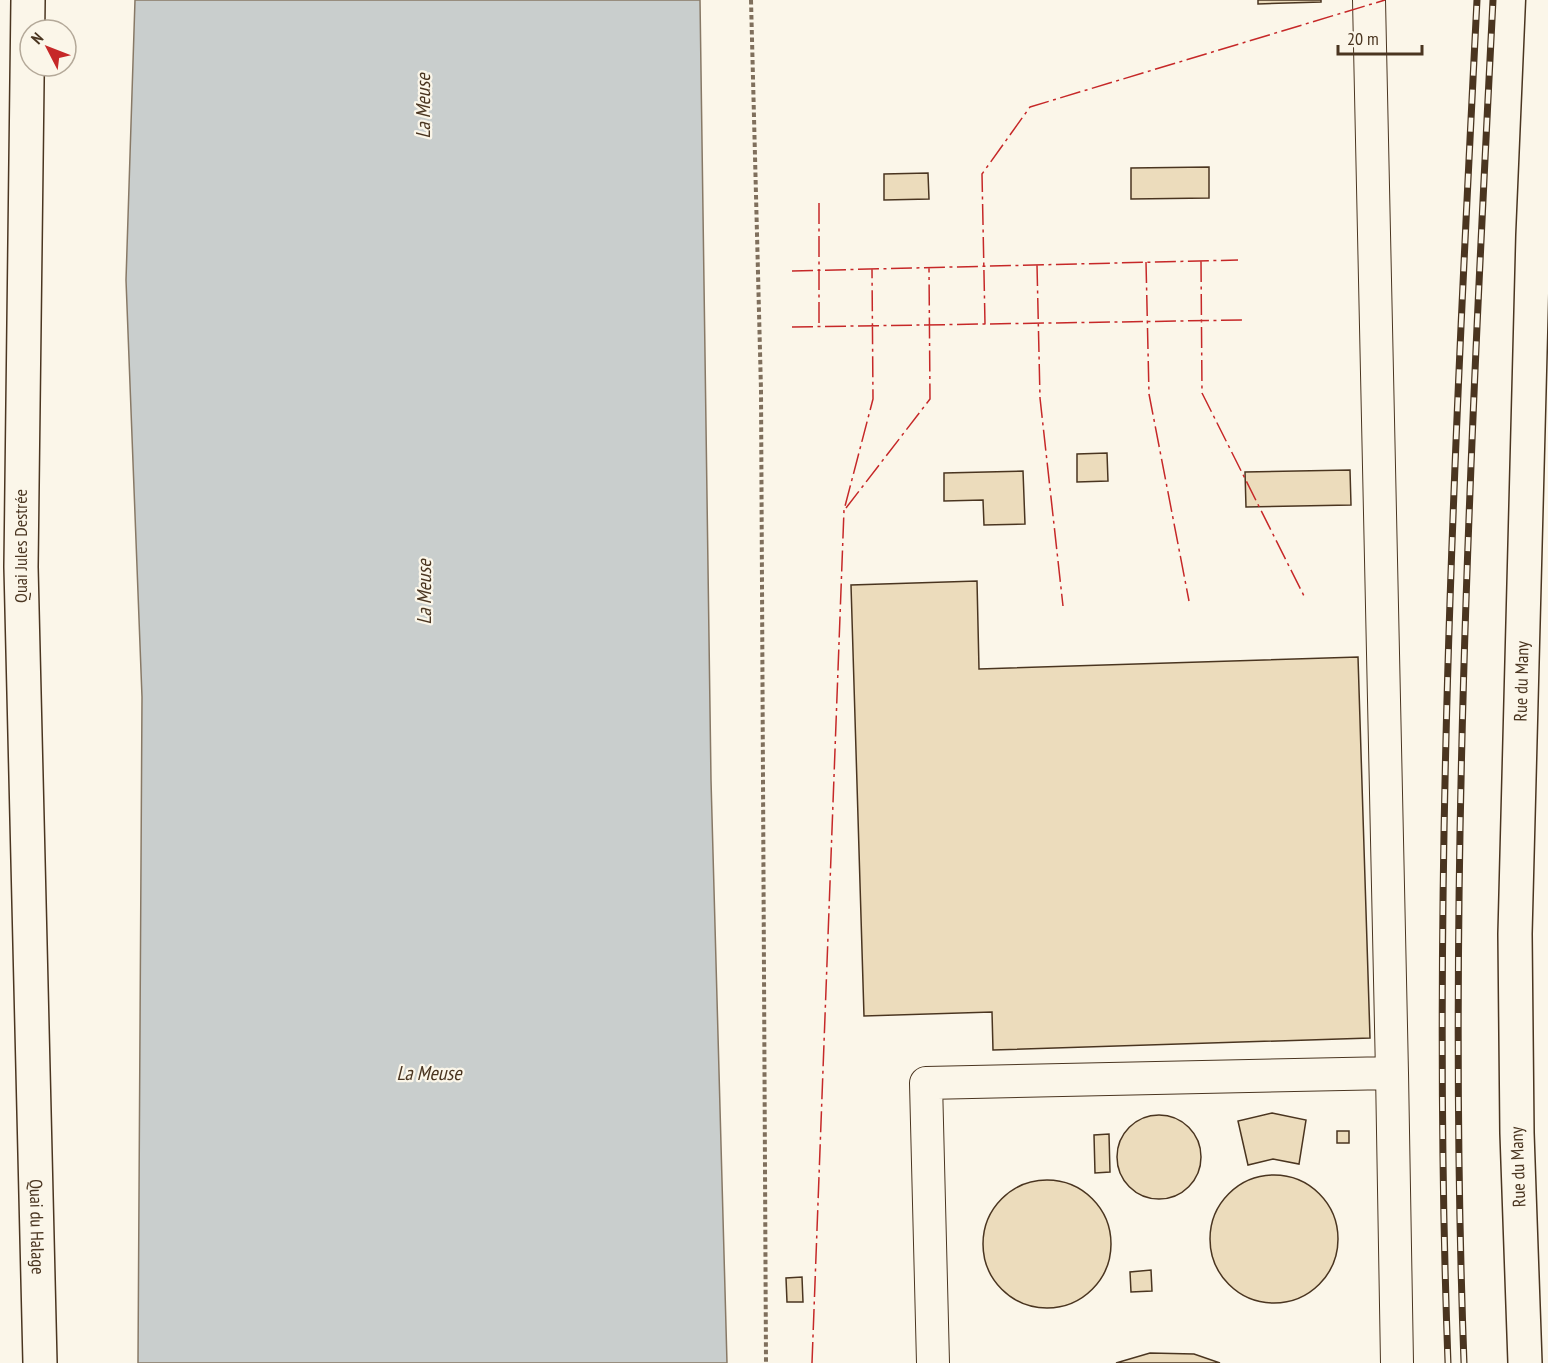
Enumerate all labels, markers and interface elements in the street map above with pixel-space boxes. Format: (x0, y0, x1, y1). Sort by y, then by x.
north arrow (18, 18, 78, 78)
scale bar (1338, 18, 1422, 56)
text: 20 m (1347, 27, 1379, 50)
text: N (27, 28, 47, 48)
water label: La Meuse (410, 72, 436, 138)
street label: Quai Jules Destrée (9, 489, 32, 603)
water label: La Meuse (411, 558, 437, 624)
street label: Rue du Many (1508, 640, 1534, 722)
water label: La Meuse (397, 1060, 463, 1086)
street label: Rue du Many (1505, 1126, 1530, 1208)
street label: Quai du Halage (25, 1179, 50, 1275)

